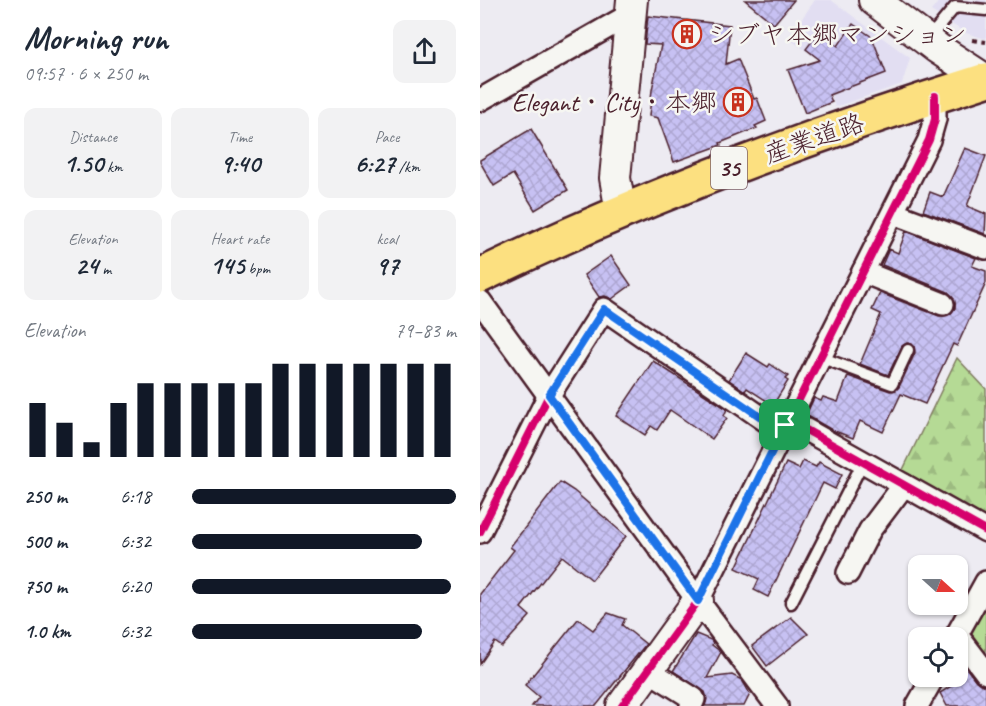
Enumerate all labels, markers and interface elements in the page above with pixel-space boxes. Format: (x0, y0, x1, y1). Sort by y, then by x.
text: Morning run (24, 17, 168, 59)
building icon: シブヤ本郷マンション (671, 18, 703, 50)
place label: シブヤ本郷マンション (708, 18, 967, 51)
button: share (393, 20, 456, 83)
text: 09:57 · 6 × 250 m (24, 61, 148, 86)
place label: Elegant・City・本郷 (512, 86, 717, 119)
building icon: Elegant・City・本郷 (722, 86, 754, 118)
street label: 産業道路 (760, 106, 869, 171)
text: Distance (69, 127, 117, 147)
text: Time (228, 127, 252, 147)
text: Pace (375, 127, 399, 147)
text: 1.50 (63, 147, 103, 180)
text: 9:40 (220, 147, 260, 180)
text: 6:27 (354, 147, 395, 180)
road number: 35 (711, 147, 747, 189)
text: km (103, 157, 123, 177)
text: /km (395, 157, 420, 177)
text: Elevation (68, 229, 118, 249)
text: Heart rate (211, 229, 269, 249)
text: kcal (376, 229, 398, 249)
text: 24 (75, 249, 98, 282)
text: 145 (210, 249, 244, 282)
text: 97 (376, 249, 398, 282)
text: m (98, 259, 111, 279)
text: bpm (244, 259, 270, 279)
text: Elevation (24, 318, 86, 343)
text: 79–83 m (395, 318, 456, 343)
pin (759, 399, 810, 450)
icon: arrive (768, 408, 801, 441)
text: 250 m (24, 484, 67, 509)
text: 6:18 (120, 484, 151, 509)
text: 500 m (24, 529, 67, 554)
text: 6:32 (120, 529, 151, 554)
north arrow (908, 555, 968, 615)
map controls (908, 555, 968, 687)
text: 750 m (24, 574, 67, 599)
text: 6:20 (120, 574, 151, 599)
text: 1.0 km (24, 619, 71, 644)
text: 6:32 (120, 619, 151, 644)
button: locate (908, 627, 968, 687)

